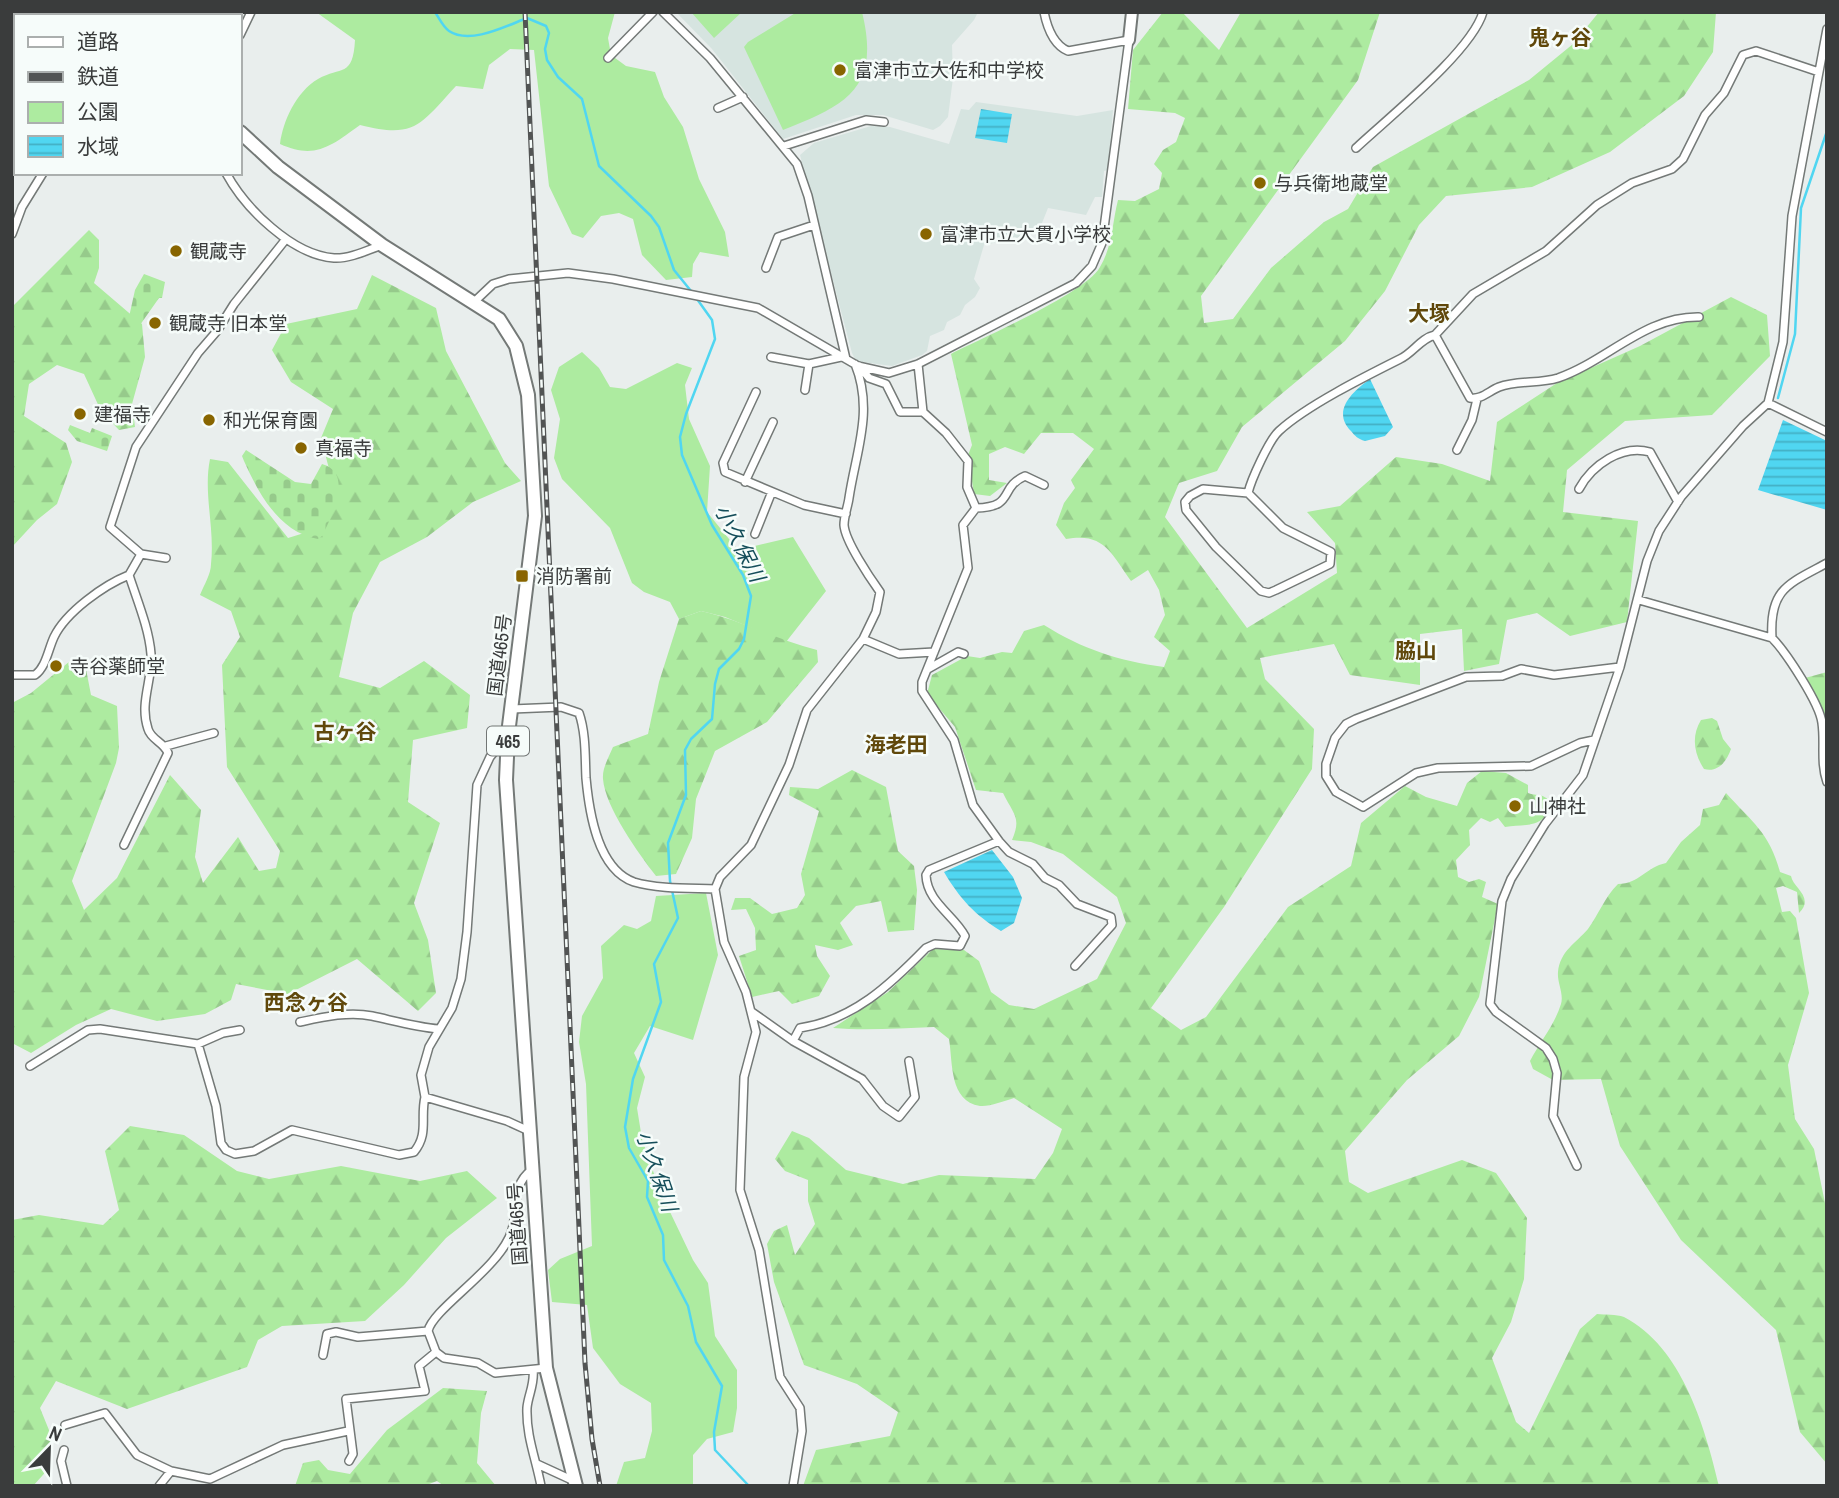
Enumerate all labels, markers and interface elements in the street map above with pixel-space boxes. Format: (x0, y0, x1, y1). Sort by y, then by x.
legend (14, 14, 242, 175)
district label: 鬼ヶ谷 (1529, 23, 1592, 52)
text: 道路 (77, 27, 119, 56)
place label: 富津市立大佐和中学校 (854, 57, 1044, 83)
text: 鉄道 (77, 62, 119, 91)
marker: 富津市立大佐和中学校 (832, 62, 848, 78)
text: 公園 (77, 97, 119, 126)
text: 水域 (77, 132, 119, 161)
place label: 与兵衛地蔵堂 (1274, 170, 1388, 196)
marker: 与兵衛地蔵堂 (1252, 175, 1268, 191)
place label: 富津市立大貫小学校 (940, 221, 1111, 247)
marker: 富津市立大貫小学校 (918, 226, 934, 242)
place label: 観蔵寺 (190, 238, 247, 264)
marker: 観蔵寺 (168, 243, 184, 259)
district label: 大塚 (1408, 299, 1450, 328)
place label: 観蔵寺 旧本堂 (169, 310, 287, 336)
marker: 観蔵寺 旧本堂 (147, 315, 163, 331)
place label: 建福寺 (94, 401, 151, 427)
marker: 建福寺 (72, 406, 88, 422)
place label: 和光保育園 (223, 407, 318, 433)
marker: 和光保育園 (201, 412, 217, 428)
place label: 真福寺 (315, 435, 372, 461)
marker: 真福寺 (293, 440, 309, 456)
water label: 小久保川 (708, 499, 773, 589)
place label: 消防署前 (536, 563, 612, 589)
marker: 消防署前 (514, 568, 530, 584)
street label: 国道465号 (481, 612, 517, 698)
district label: 脇山 (1395, 636, 1437, 665)
place label: 寺谷薬師堂 (70, 653, 165, 679)
marker: 寺谷薬師堂 (48, 658, 64, 674)
district label: 古ヶ谷 (314, 717, 377, 746)
road number: 465 (487, 726, 529, 756)
district label: 海老田 (865, 730, 928, 759)
place label: 山神社 (1529, 793, 1586, 819)
marker: 山神社 (1507, 798, 1523, 814)
district label: 西念ヶ谷 (264, 988, 348, 1017)
water label: 小久保川 (630, 1127, 685, 1217)
street label: 国道465号 (501, 1182, 533, 1266)
north arrow (14, 1414, 84, 1484)
text: N (45, 1419, 66, 1448)

